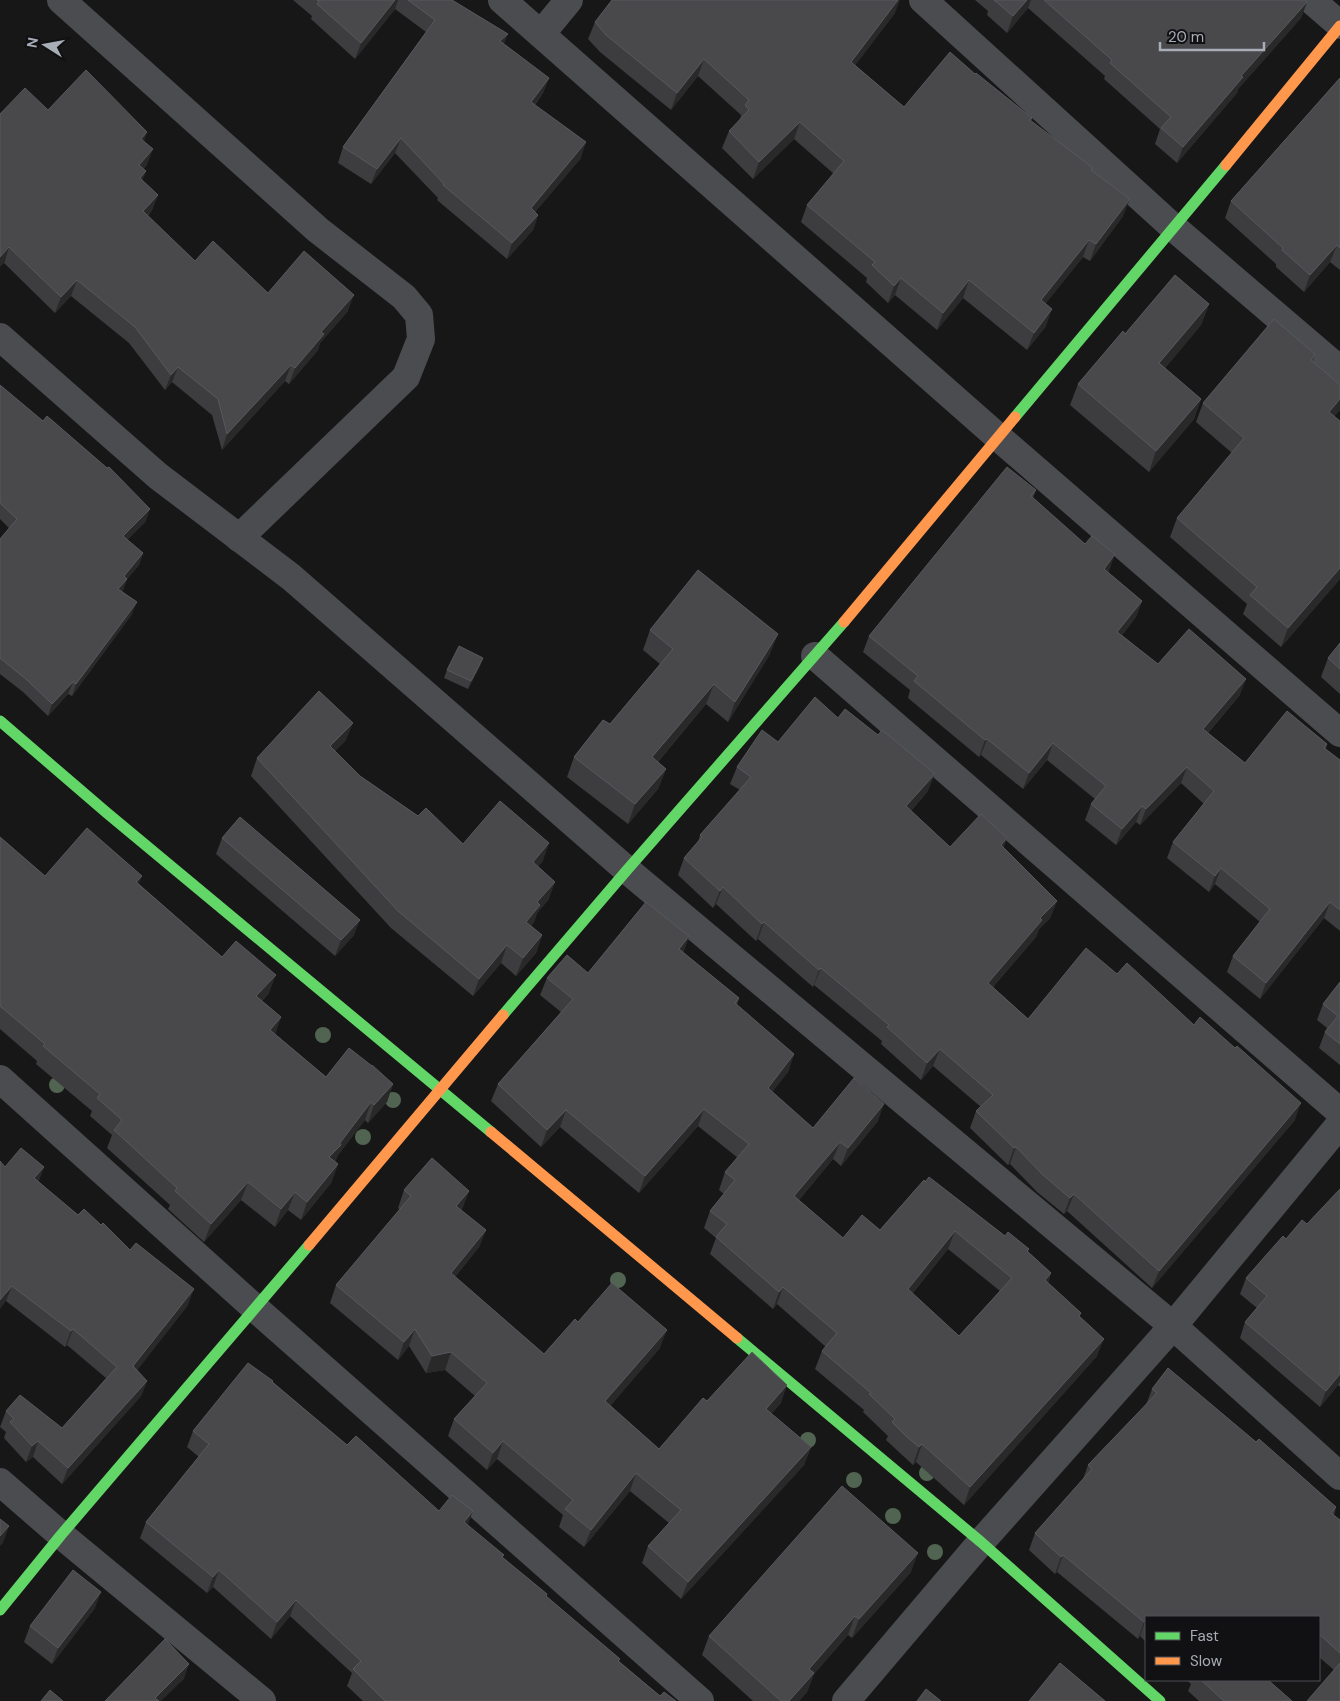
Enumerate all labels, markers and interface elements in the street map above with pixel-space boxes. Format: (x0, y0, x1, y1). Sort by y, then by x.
north arrow (20, 20, 70, 70)
scale bar (1160, 20, 1264, 52)
text: 20 m (1168, 27, 1204, 47)
text: N (22, 36, 42, 49)
legend (1145, 1616, 1320, 1681)
text: Fast (1190, 1626, 1219, 1646)
text: Slow (1190, 1651, 1223, 1671)

